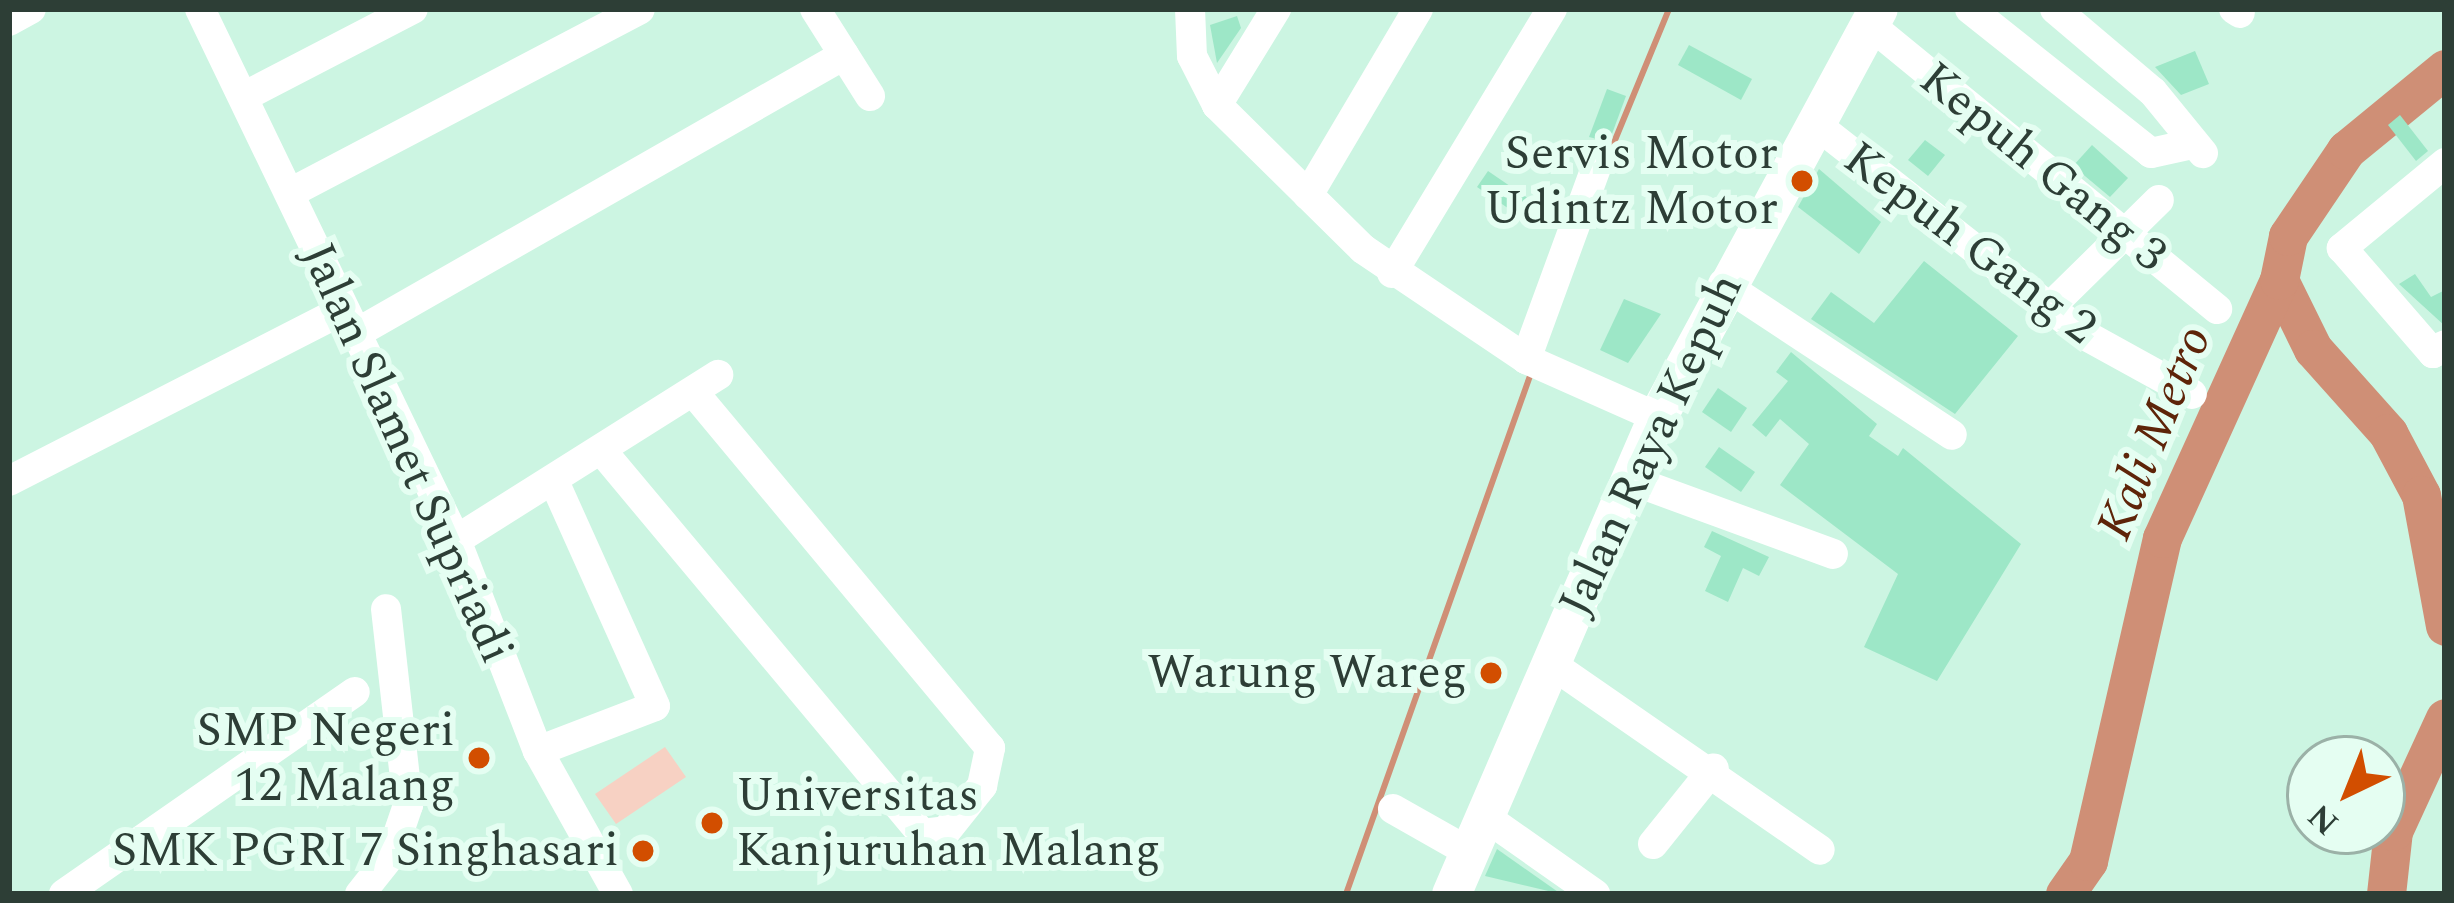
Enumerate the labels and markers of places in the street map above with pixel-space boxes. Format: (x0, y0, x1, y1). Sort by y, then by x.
place label: Servis Motor Udintz Motor (1484, 124, 1778, 237)
marker: Servis Motor Udintz Motor (1789, 168, 1815, 194)
place label: Warung Wareg (1147, 644, 1467, 702)
marker: Warung Wareg (1478, 660, 1504, 686)
place label: SMP Negeri 12 Malang (196, 701, 455, 814)
marker: SMP Negeri 12 Malang (466, 745, 492, 771)
place label: Universitas Kanjuruhan Malang (736, 766, 1161, 879)
marker: Universitas Kanjuruhan Malang (699, 810, 725, 836)
place label: SMK PGRI 7 Singhasari (112, 822, 619, 880)
marker: SMK PGRI 7 Singhasari (630, 838, 656, 864)

